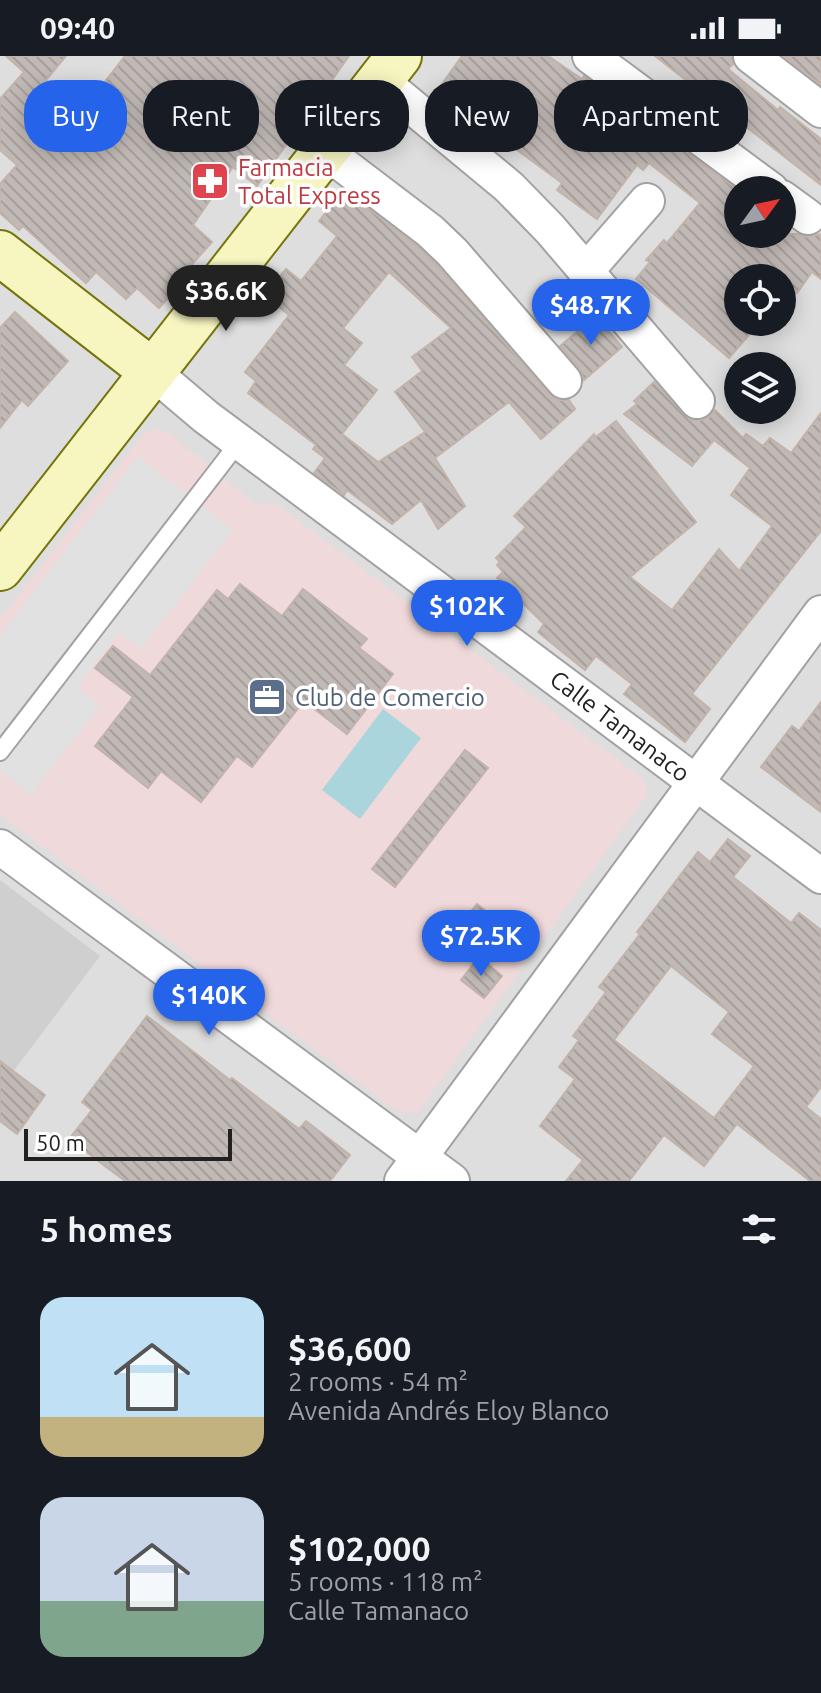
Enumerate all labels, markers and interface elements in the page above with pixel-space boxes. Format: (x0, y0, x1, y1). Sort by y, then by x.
text: 09:40 (40, 11, 115, 45)
chip: Buy (24, 80, 127, 152)
chip: Rent (143, 80, 259, 152)
chip: Filters (275, 80, 409, 152)
chip: New (425, 80, 538, 152)
chip: Apartment (554, 80, 748, 152)
place label: Farmacia Total Express (238, 154, 381, 209)
pharmacy icon: Farmacia Total Express (189, 160, 231, 202)
north arrow (724, 176, 796, 248)
map controls (724, 176, 796, 424)
button: locate (724, 264, 796, 336)
pin: $36.6K (161, 265, 291, 333)
text: $36.6K (185, 276, 267, 305)
pin: $48.7K (526, 279, 656, 347)
text: $48.7K (550, 290, 632, 319)
button: layers (724, 352, 796, 424)
pin: $102K (411, 580, 523, 648)
text: $102K (429, 591, 505, 620)
street label: Calle Tamanaco (545, 665, 695, 787)
office icon: Club de Comercio (246, 676, 288, 718)
place label: Club de Comercio (295, 684, 485, 711)
pin: $72.5K (416, 910, 546, 978)
text: $72.5K (440, 921, 522, 950)
pin: $140K (153, 969, 265, 1037)
text: $140K (171, 980, 247, 1009)
scale bar (24, 1125, 232, 1161)
text: 50 m (36, 1130, 85, 1155)
icon: filters (737, 1207, 781, 1251)
text: 5 homes (40, 1210, 173, 1248)
icon: home (104, 1329, 200, 1425)
text: $36,600 (288, 1329, 411, 1367)
text: 2 rooms · 54 m² (288, 1367, 468, 1396)
text: Avenida Andrés Eloy Blanco (288, 1396, 609, 1425)
icon: home (104, 1529, 200, 1625)
text: $102,000 (288, 1529, 431, 1567)
text: 5 rooms · 118 m² (288, 1567, 483, 1596)
text: Calle Tamanaco (288, 1596, 469, 1625)

